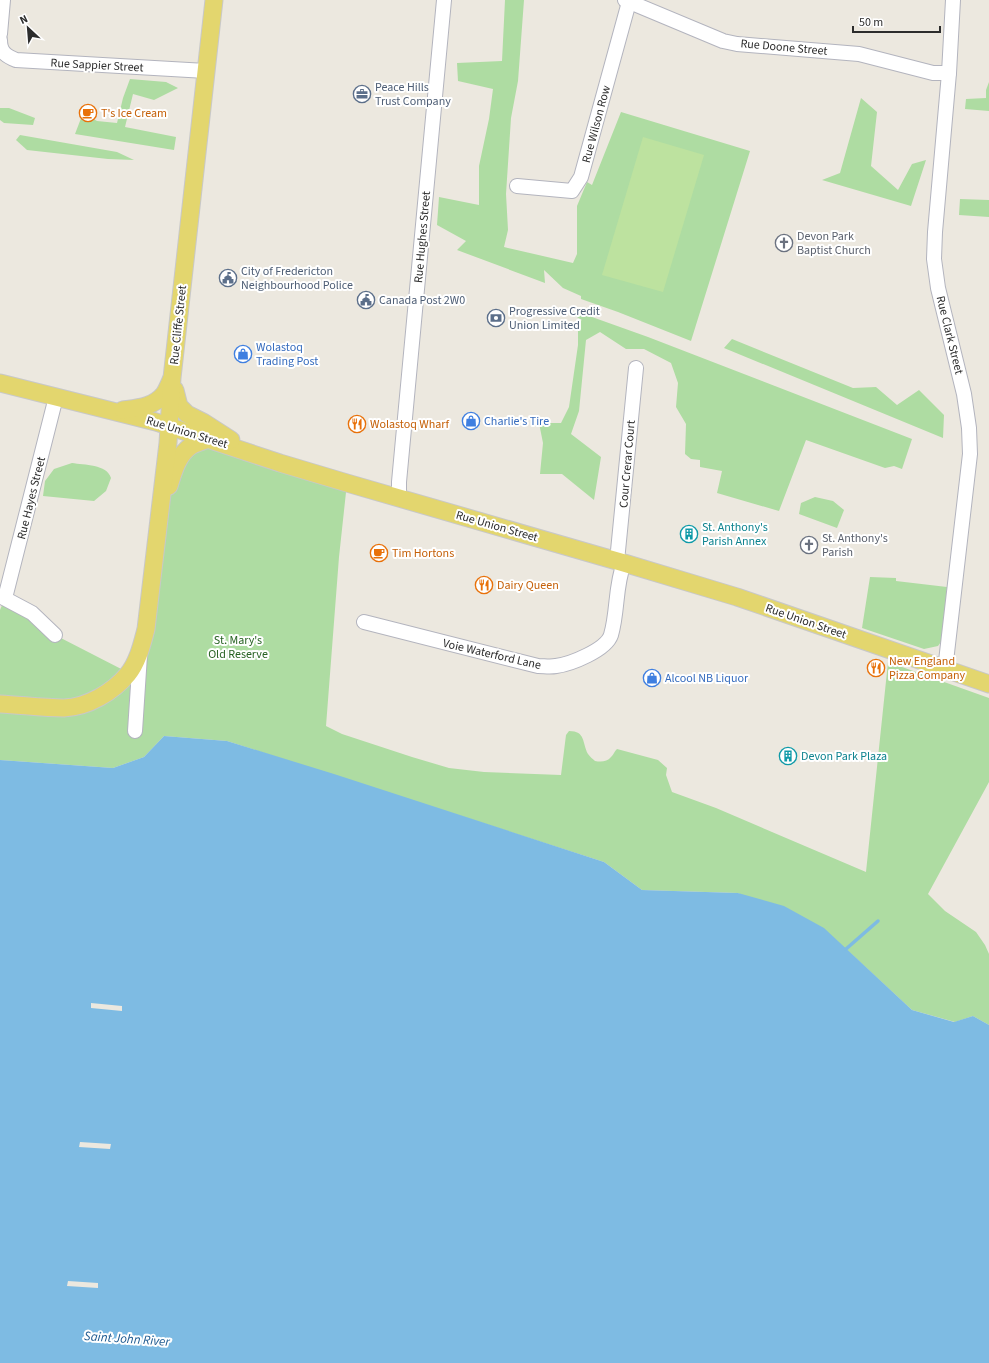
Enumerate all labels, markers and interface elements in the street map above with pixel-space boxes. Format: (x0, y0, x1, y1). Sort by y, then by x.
north arrow (8, 8, 48, 48)
scale bar (853, 8, 940, 34)
text: N (17, 11, 30, 28)
text: 50 m (859, 14, 883, 31)
street label: Rue Doone Street (740, 35, 828, 60)
street label: Rue Sappier Street (50, 55, 144, 76)
place label: Peace Hills Trust Company (375, 79, 451, 110)
street label: Rue Wilson Row (578, 83, 615, 165)
office icon: Peace Hills Trust Company (352, 84, 372, 104)
cafe icon: T's Ice Cream (78, 103, 98, 123)
place label: T's Ice Cream (101, 105, 167, 122)
street label: Rue Hughes Street (410, 190, 435, 284)
place label: Devon Park Baptist Church (797, 228, 871, 259)
church icon: Devon Park Baptist Church (774, 233, 794, 253)
place label: City of Fredericton Neighbourhood Police (241, 263, 353, 294)
public building icon: City of Fredericton Neighbourhood Police (218, 268, 238, 288)
street label: Rue Cliffe Street (166, 284, 191, 366)
public building icon: Canada Post 2W0 (356, 290, 376, 310)
place label: Canada Post 2W0 (379, 292, 465, 309)
street label: Rue Clark Street (932, 294, 967, 376)
place label: Progressive Credit Union Limited (509, 303, 600, 334)
bank icon: Progressive Credit Union Limited (486, 308, 506, 328)
place label: Wolastoq Trading Post (256, 339, 318, 370)
shop icon: Wolastoq Trading Post (233, 344, 253, 364)
shop icon: Charlie's Tire (461, 411, 481, 431)
street label: Rue Union Street (144, 412, 230, 453)
place label: Charlie's Tire (484, 413, 549, 430)
restaurant icon: Wolastoq Wharf (347, 414, 367, 434)
place label: Wolastoq Wharf (370, 416, 449, 433)
street label: Cour Crerar Court (615, 420, 640, 509)
street label: Rue Hayes Street (13, 455, 50, 541)
street label: Rue Union Street (454, 507, 540, 546)
place label: St. Anthony's Parish Annex (702, 519, 768, 550)
building icon: St. Anthony's Parish Annex (679, 524, 699, 544)
place label: St. Anthony's Parish (822, 530, 888, 561)
church icon: St. Anthony's Parish (799, 535, 819, 555)
cafe icon: Tim Hortons (369, 543, 389, 563)
place label: Tim Hortons (392, 545, 454, 562)
restaurant icon: Dairy Queen (474, 575, 494, 595)
place label: Dairy Queen (497, 577, 559, 594)
street label: Rue Union Street (763, 600, 849, 643)
park label: St. Mary's Old Reserve (208, 632, 268, 663)
street label: Voie Waterford Lane (441, 635, 543, 674)
place label: New England Pizza Company (889, 653, 966, 684)
restaurant icon: New England Pizza Company (866, 658, 886, 678)
shop icon: Alcool NB Liquor (642, 668, 662, 688)
place label: Alcool NB Liquor (665, 670, 749, 687)
building icon: Devon Park Plaza (778, 746, 798, 766)
place label: Devon Park Plaza (801, 748, 887, 765)
water label: Saint John River (83, 1327, 171, 1351)

